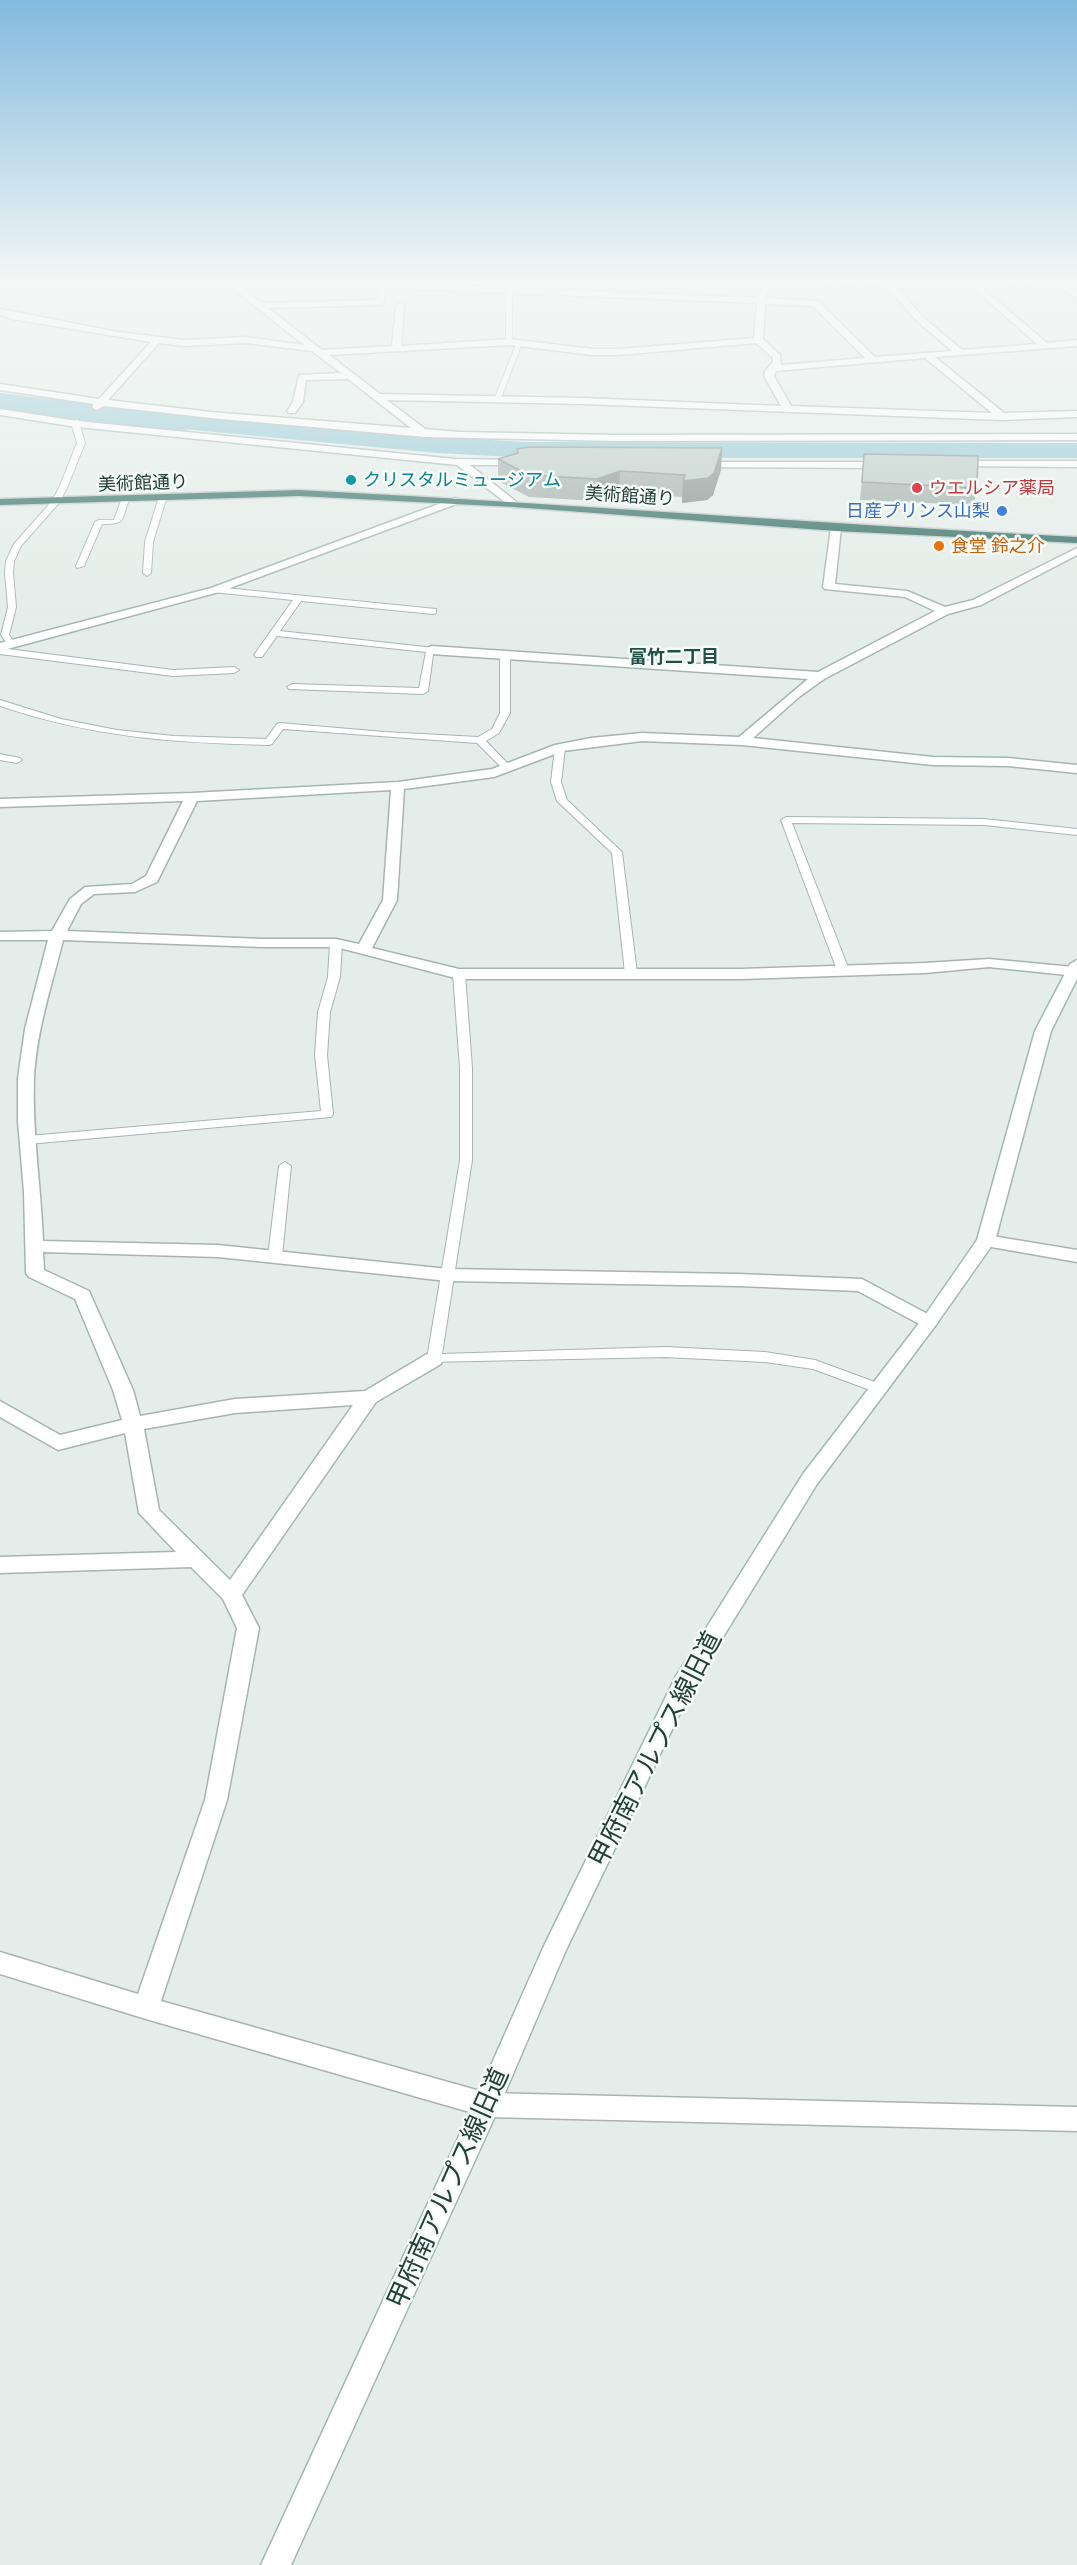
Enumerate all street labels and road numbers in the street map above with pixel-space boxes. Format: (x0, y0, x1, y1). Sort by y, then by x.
street label: 美術館通り (98, 471, 188, 495)
street label: 美術館通り (584, 482, 676, 510)
street label: 甲府南アルプス線旧道 (582, 1626, 728, 1872)
street label: 甲府南アルプス線旧道 (381, 2063, 515, 2313)

